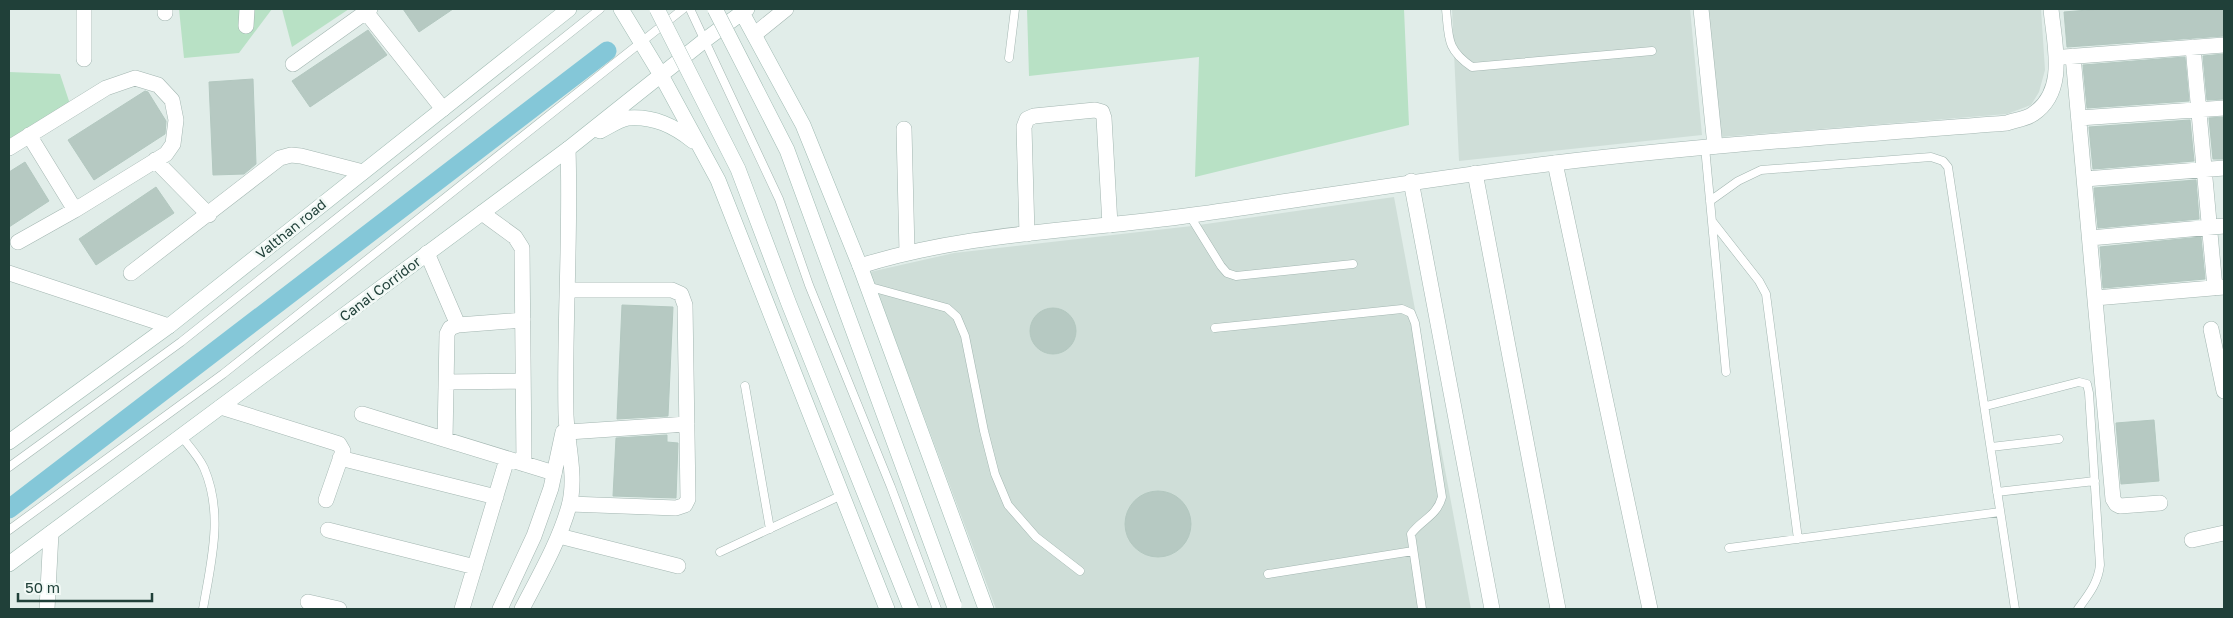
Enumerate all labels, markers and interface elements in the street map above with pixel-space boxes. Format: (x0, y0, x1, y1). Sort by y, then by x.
street label: Valthan road (252, 195, 329, 262)
street label: Canal Corridor (336, 252, 424, 325)
scale bar (18, 570, 151, 602)
text: 50 m (25, 578, 60, 596)

